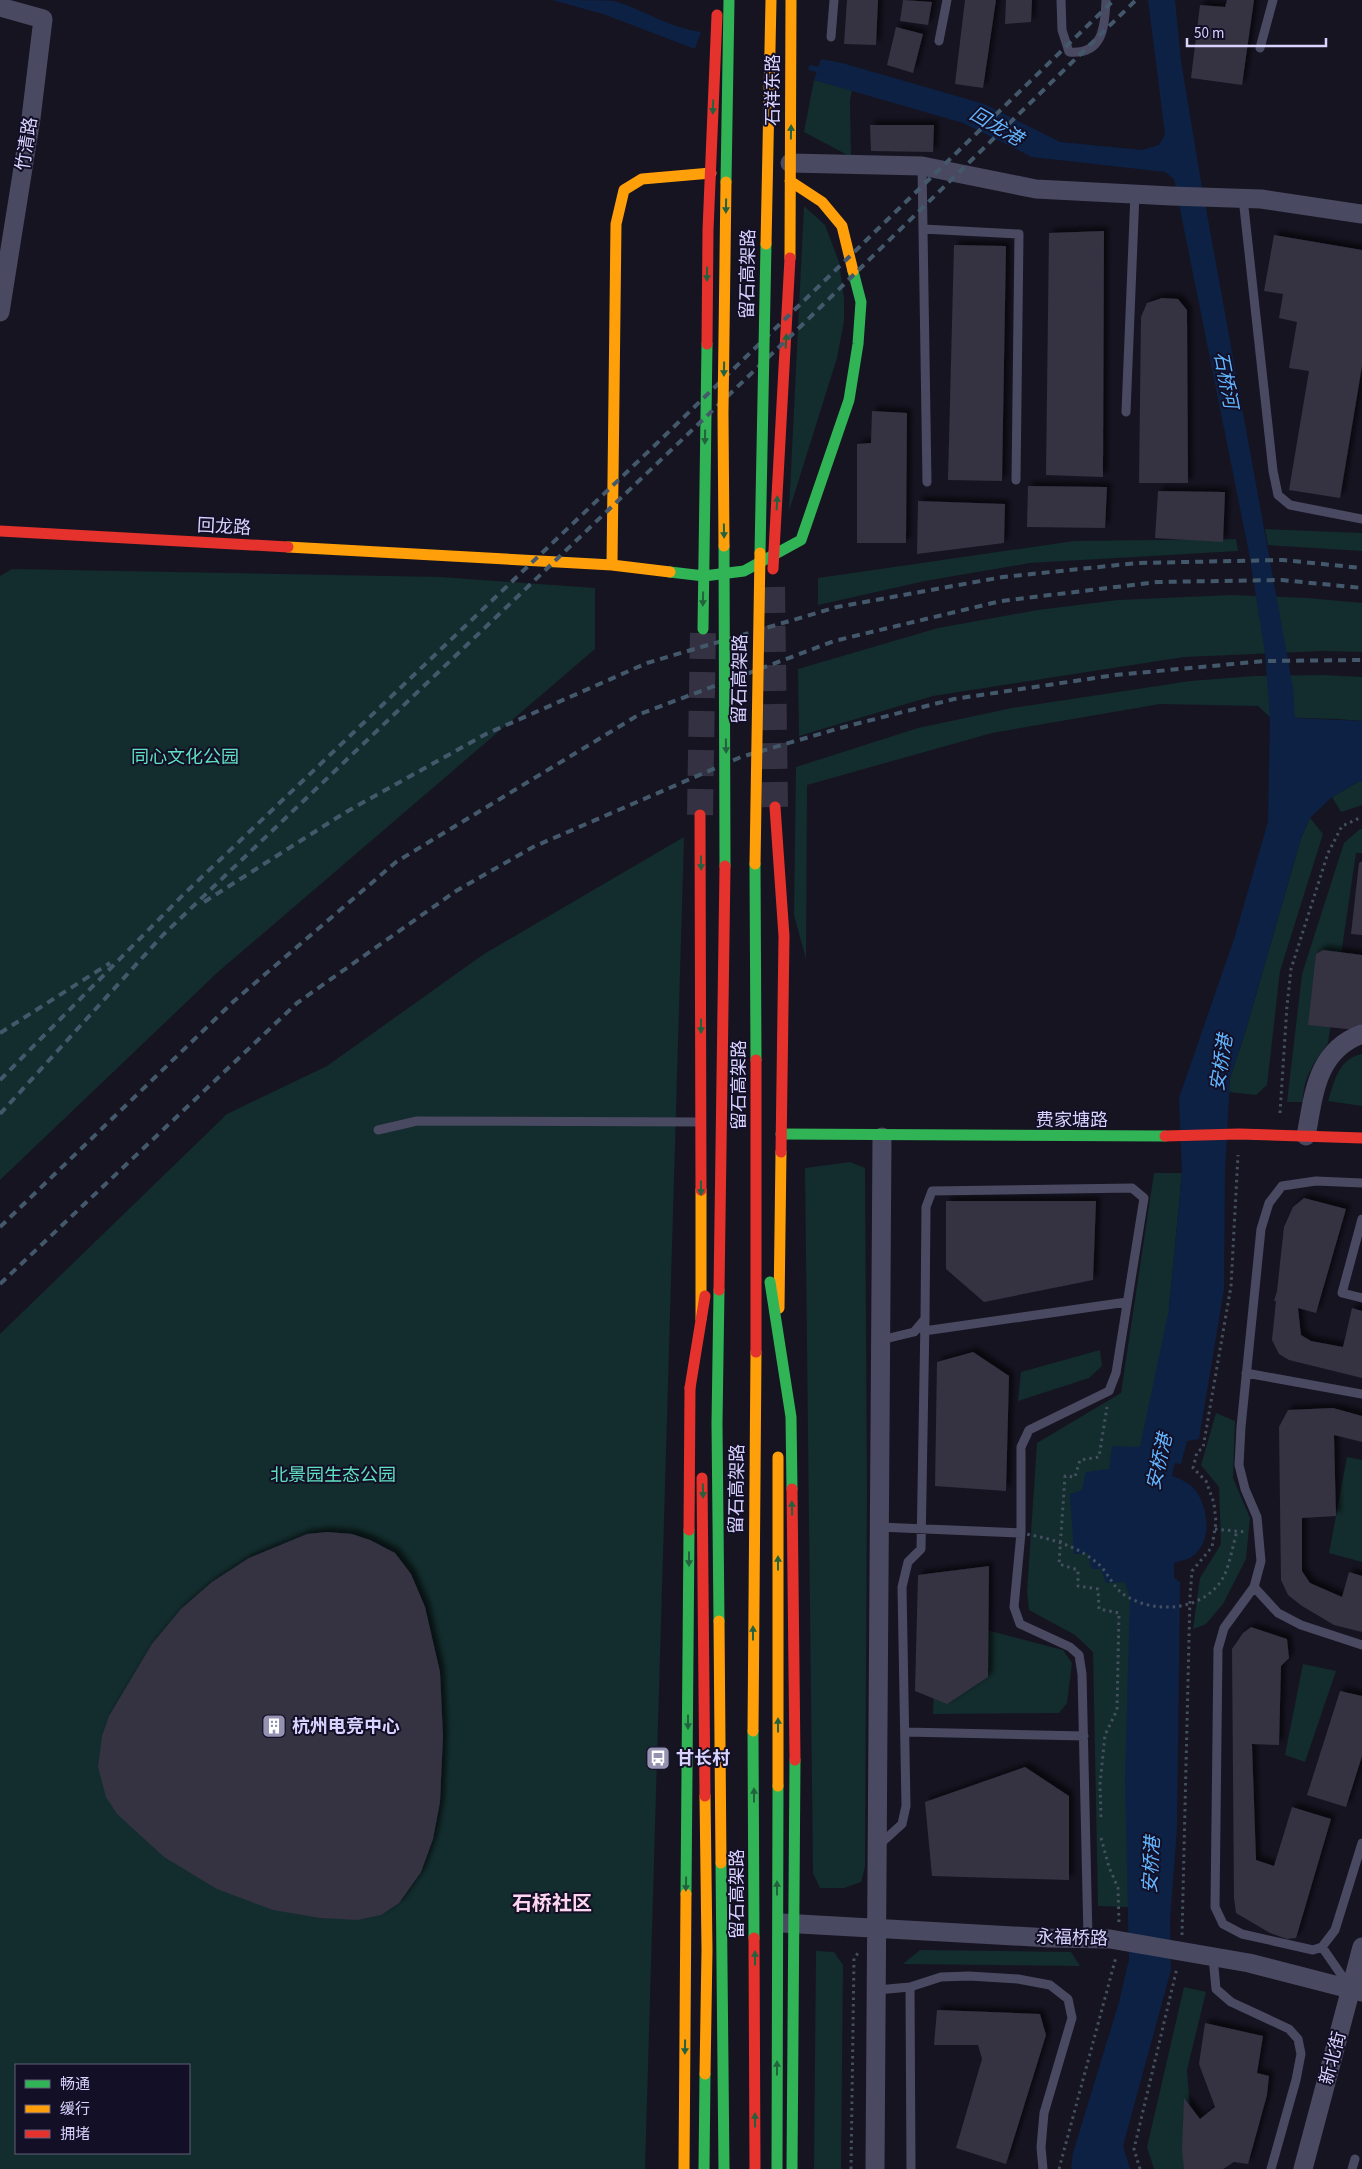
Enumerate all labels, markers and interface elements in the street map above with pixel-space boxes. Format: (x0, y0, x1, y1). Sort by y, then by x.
scale bar (1187, 15, 1326, 47)
text: 50 m (1194, 23, 1224, 44)
street label: 石祥东路 (761, 54, 786, 126)
one-way arrow (708, 100, 716, 116)
water label: 回龙港 (965, 101, 1030, 154)
street label: 竹清路 (10, 115, 44, 173)
one-way arrow (787, 124, 795, 140)
one-way arrow (722, 198, 730, 214)
street label: 留石高架路 (735, 229, 761, 319)
one-way arrow (703, 266, 711, 282)
one-way arrow (783, 333, 791, 349)
water label: 石桥河 (1206, 349, 1244, 414)
one-way arrow (720, 361, 728, 377)
one-way arrow (701, 429, 709, 445)
one-way arrow (774, 495, 782, 511)
street label: 回龙路 (196, 513, 252, 541)
one-way arrow (720, 523, 728, 539)
one-way arrow (699, 591, 707, 607)
street label: 留石高架路 (727, 634, 753, 724)
one-way arrow (722, 738, 730, 754)
park label: 同心文化公园 (131, 745, 239, 770)
one-way arrow (697, 856, 705, 872)
one-way arrow (697, 1018, 705, 1034)
water label: 安桥港 (1204, 1030, 1240, 1093)
street label: 留石高架路 (727, 1040, 752, 1130)
street label: 费家塘路 (1036, 1108, 1108, 1133)
one-way arrow (697, 1181, 705, 1197)
water label: 安桥港 (1140, 1428, 1180, 1493)
street label: 留石高架路 (724, 1444, 750, 1534)
park label: 北景园生态公园 (270, 1463, 396, 1488)
one-way arrow (699, 1483, 707, 1499)
one-way arrow (788, 1500, 796, 1516)
one-way arrow (685, 1551, 693, 1567)
one-way arrow (774, 1555, 782, 1571)
one-way arrow (749, 1625, 757, 1641)
building icon: 杭州电竞中心 (261, 1713, 287, 1739)
place label: 杭州电竞中心 (292, 1714, 400, 1739)
one-way arrow (684, 1714, 692, 1730)
one-way arrow (774, 1717, 782, 1733)
bus stop icon: 甘长村 (645, 1745, 671, 1771)
place label: 甘长村 (676, 1746, 730, 1771)
one-way arrow (750, 1787, 758, 1803)
water label: 安桥港 (1137, 1833, 1167, 1894)
street label: 留石高架路 (725, 1849, 750, 1939)
one-way arrow (682, 1876, 690, 1892)
one-way arrow (773, 1880, 781, 1896)
district label: 石桥社区 (512, 1890, 592, 1918)
street label: 永福桥路 (1036, 1924, 1108, 1952)
one-way arrow (750, 1950, 758, 1966)
street label: 新北街 (1314, 2029, 1352, 2087)
one-way arrow (681, 2039, 689, 2055)
one-way arrow (773, 2060, 781, 2076)
legend (15, 2064, 190, 2154)
text: 畅通 (60, 2074, 90, 2095)
text: 缓行 (60, 2099, 90, 2120)
one-way arrow (751, 2112, 759, 2128)
text: 拥堵 (60, 2124, 90, 2145)

